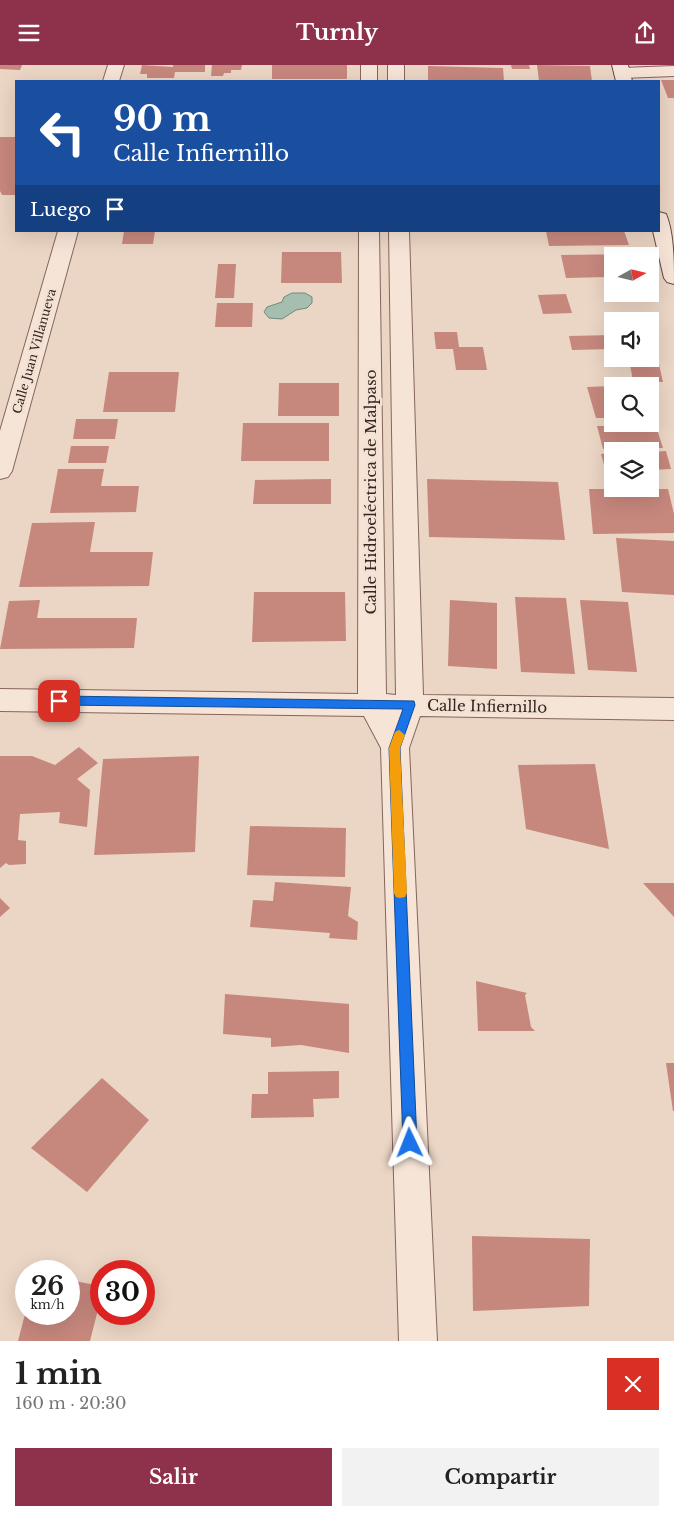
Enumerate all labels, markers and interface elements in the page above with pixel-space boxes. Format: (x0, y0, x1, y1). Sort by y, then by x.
icon: menu (15, 19, 43, 47)
text: Turnly (296, 19, 378, 46)
icon: share (631, 19, 659, 47)
text: 90 m (113, 97, 211, 140)
icon: left (30, 100, 95, 165)
text: Calle Infiernillo (113, 140, 289, 167)
icon: arrive (101, 195, 129, 223)
text: Luego (30, 198, 91, 221)
north arrow (604, 247, 659, 303)
map controls (604, 247, 659, 497)
street label: Calle Juan Villanueva (9, 286, 59, 415)
button: sound (604, 312, 659, 367)
street label: Calle Hidroeléctrica de Malpaso (361, 369, 380, 615)
button: search (604, 377, 659, 432)
button: layers (604, 442, 659, 497)
pin (38, 680, 80, 722)
icon: arrive (45, 687, 73, 715)
street label: Calle Infiernillo (427, 695, 547, 717)
position arrow (383, 1116, 435, 1168)
speed limit sign: 30 (90, 1260, 155, 1325)
text: 26 (31, 1271, 64, 1302)
text: km/h (30, 1297, 65, 1312)
text: 1 min (15, 1355, 102, 1392)
button: close (607, 1358, 659, 1410)
text: 160 m · 20:30 (15, 1393, 126, 1413)
button: Salir (15, 1448, 332, 1506)
button: Compartir (342, 1448, 659, 1506)

